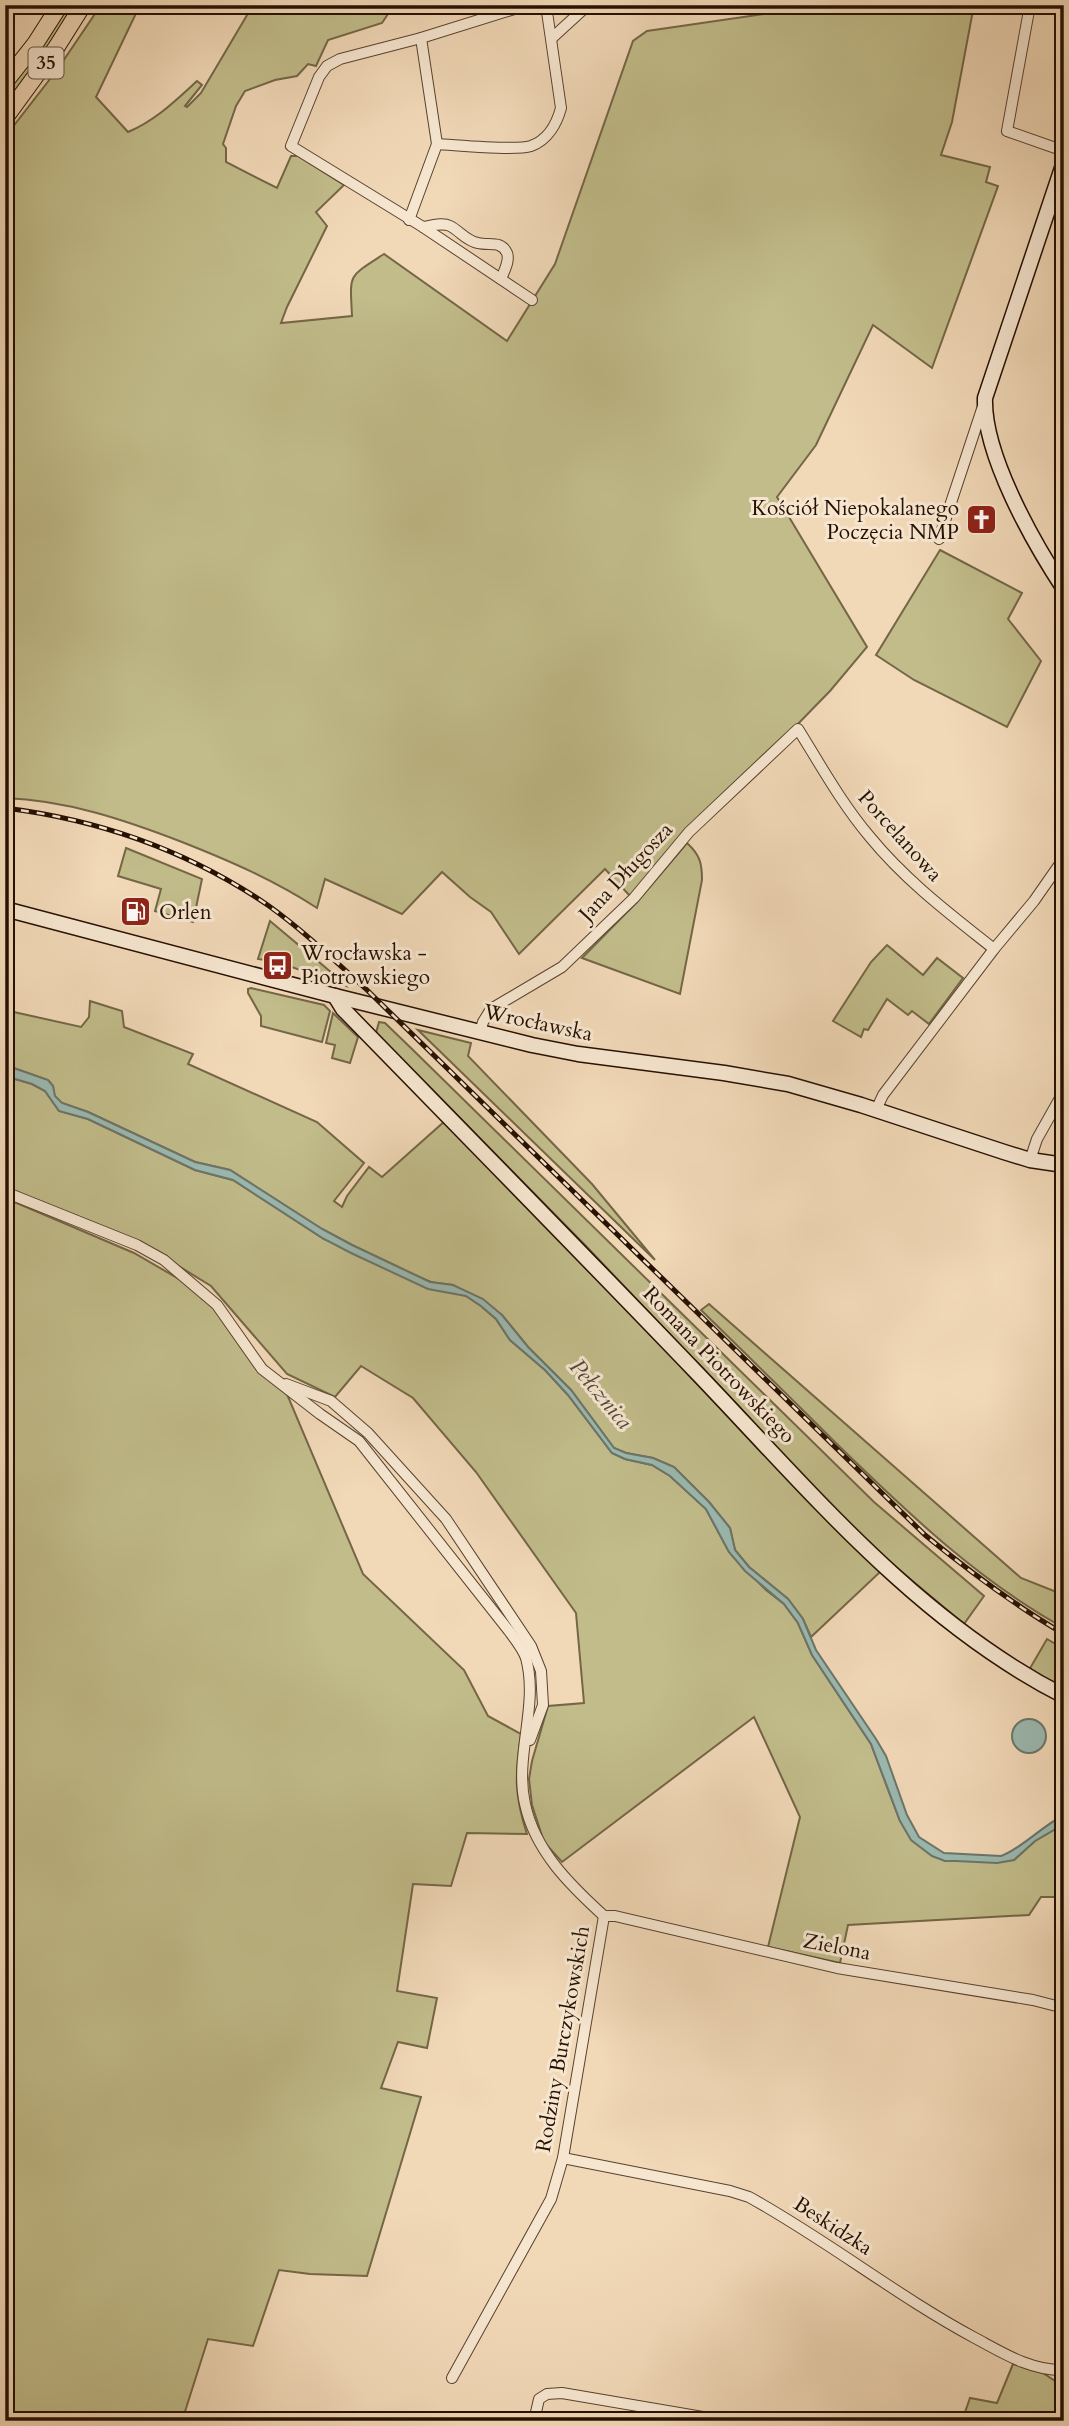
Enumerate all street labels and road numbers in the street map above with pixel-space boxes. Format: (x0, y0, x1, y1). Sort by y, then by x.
road number: 35 (28, 48, 64, 78)
street label: Porcelanowa (851, 784, 949, 888)
street label: Jana Długosza (570, 816, 680, 930)
street label: Wrocławska (480, 997, 595, 1049)
street label: Romana Piotrowskiego (636, 1280, 802, 1450)
street label: Rodziny Burczykowskich (529, 1923, 597, 2154)
street label: Zielona (801, 1926, 873, 1968)
street label: Beskidzka (788, 2190, 878, 2262)

